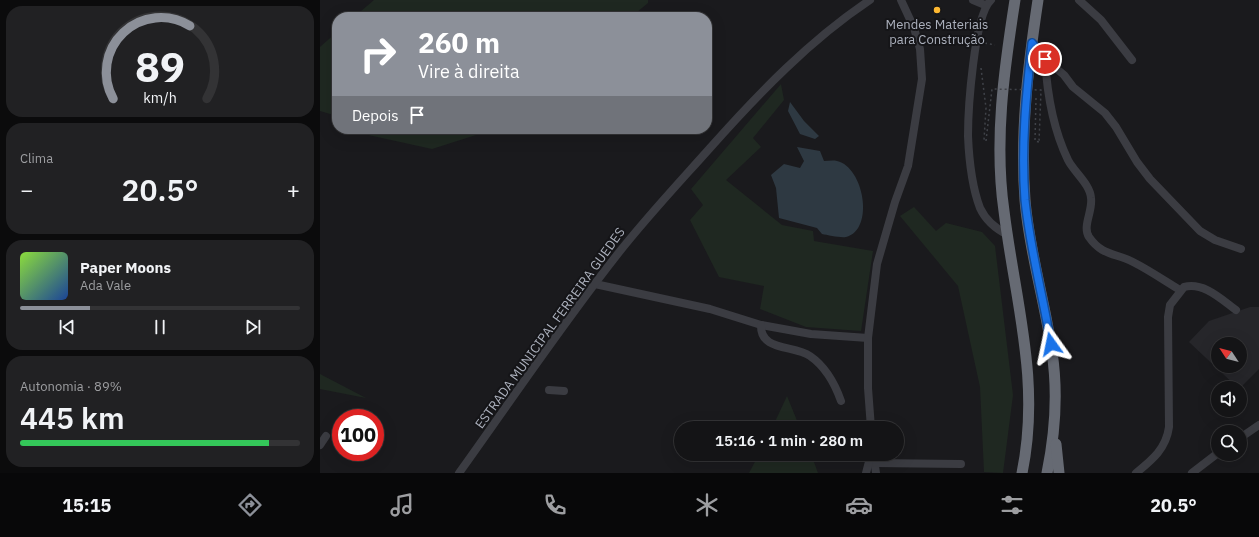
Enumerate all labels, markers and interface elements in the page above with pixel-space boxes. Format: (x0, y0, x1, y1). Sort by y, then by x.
marker: Mendes Materiais para Construção (932, 5, 942, 15)
place label: Mendes Materiais para Construção (886, 16, 988, 48)
text: 260 m (418, 24, 500, 61)
icon: right (352, 28, 404, 80)
text: 89 (135, 39, 185, 93)
pin (1028, 42, 1062, 76)
icon: arrive (1034, 48, 1056, 70)
text: Vire à direita (418, 60, 520, 83)
text: km/h (143, 88, 177, 107)
icon: arrive (406, 104, 428, 126)
text: Depois (352, 106, 398, 125)
text: Clima (20, 150, 53, 167)
text: 20.5° (121, 170, 199, 209)
text: − (20, 175, 33, 204)
text: + (287, 175, 300, 204)
street label: ESTRADA MUNICIPAL FERREIRA GUEDES (471, 224, 629, 432)
text: Paper Moons (80, 258, 171, 277)
text: Ada Vale (80, 277, 131, 294)
icon: previous (56, 316, 78, 338)
icon: pause (149, 316, 171, 338)
icon: next (242, 316, 264, 338)
position arrow (1030, 323, 1072, 365)
north arrow (1211, 337, 1247, 373)
map controls (1211, 337, 1247, 461)
text: Autonomia · 89% (20, 378, 122, 395)
button: sound (1211, 381, 1247, 417)
text: 445 km (20, 398, 125, 437)
speed limit sign: 100 (332, 409, 384, 461)
button: search (1211, 425, 1247, 461)
text: 15:16 · 1 min · 280 m (715, 431, 863, 450)
icon: directions (236, 491, 264, 519)
icon: music (388, 491, 416, 519)
icon: phone (541, 491, 569, 519)
icon: climate (693, 491, 721, 519)
icon: car (845, 491, 873, 519)
icon: filters (998, 491, 1026, 519)
text: 15:15 (62, 494, 111, 517)
text: 20.5° (1150, 494, 1197, 517)

